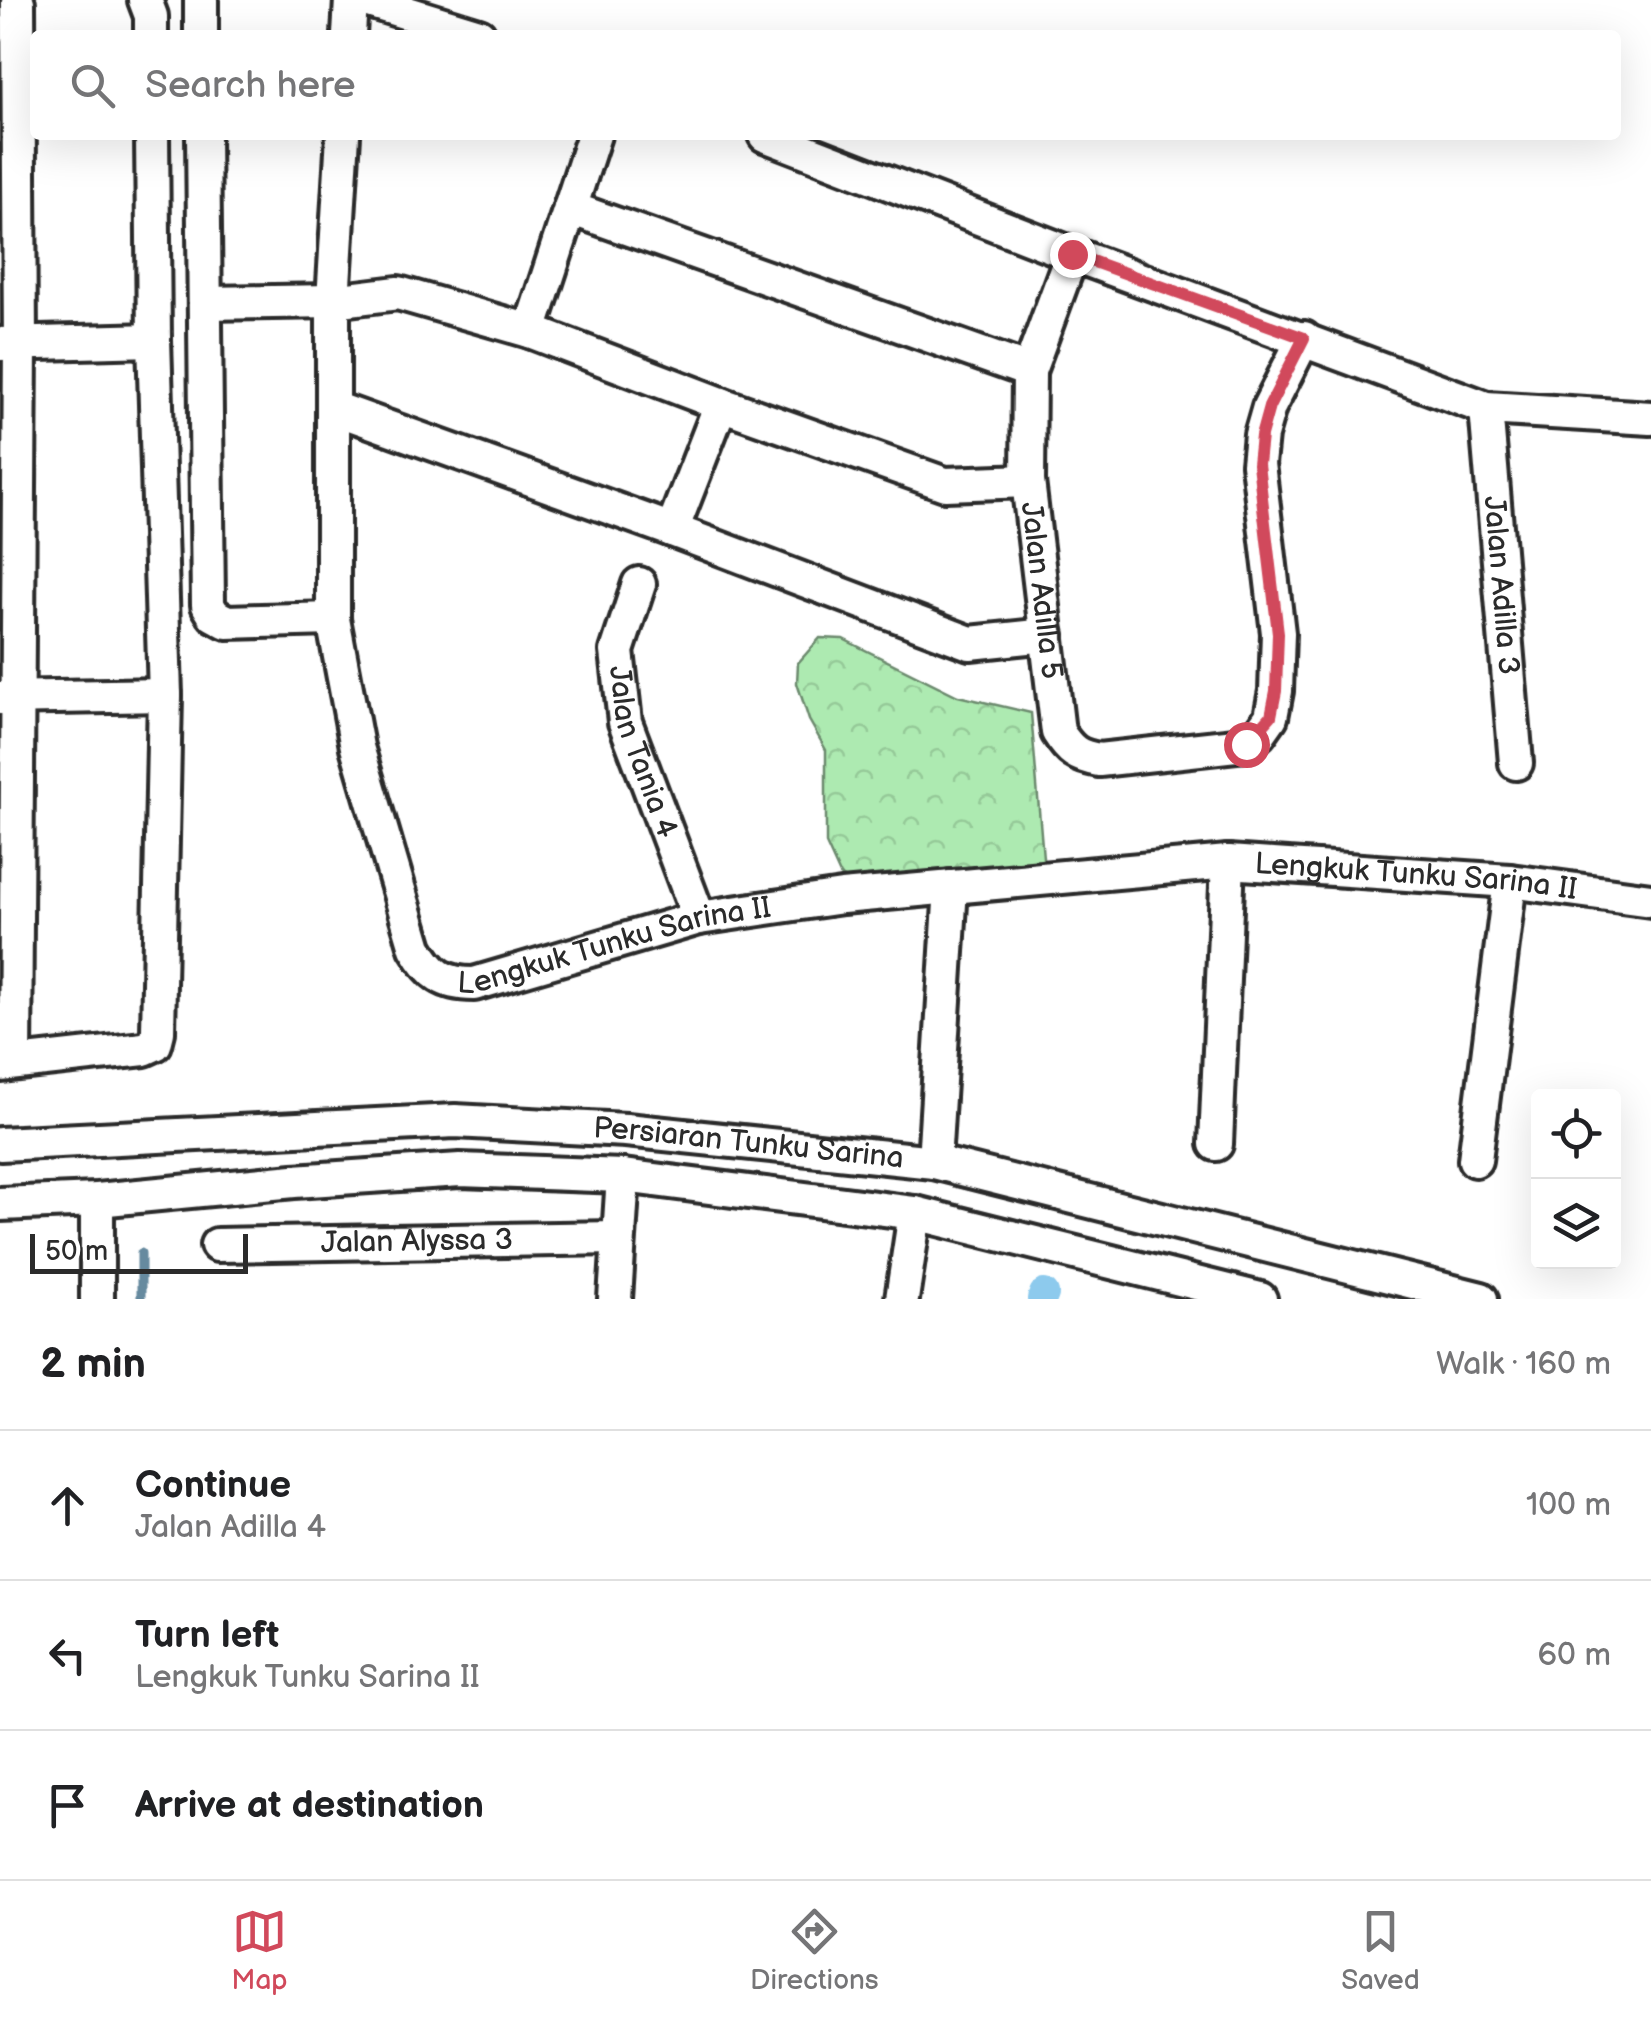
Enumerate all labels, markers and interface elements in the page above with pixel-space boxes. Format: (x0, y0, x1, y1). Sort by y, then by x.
search box (30, 30, 1621, 140)
icon: search (65, 58, 120, 113)
text: Search here (145, 63, 356, 108)
route end (1050, 232, 1096, 278)
street label: Jalan Adilla 3 (1476, 495, 1526, 676)
street label: Jalan Adilla 5 (1013, 500, 1070, 681)
street label: Jalan Tania 4 (601, 664, 685, 843)
route start (1224, 722, 1270, 768)
street label: Lengkuk Tunku Sarina II (1254, 846, 1579, 908)
street label: Lengkuk Tunku Sarina II (456, 890, 773, 1002)
map controls (1531, 1089, 1621, 1269)
button: locate (1531, 1089, 1621, 1179)
street label: Persiaran Tunku Sarina (592, 1110, 905, 1177)
button: layers (1531, 1179, 1621, 1269)
street label: Jalan Alyssa 3 (321, 1222, 513, 1261)
scale bar (30, 1229, 248, 1274)
text: 50 m (45, 1235, 108, 1268)
text: 2 min (40, 1339, 146, 1390)
text: Walk · 160 m (1436, 1345, 1611, 1384)
text: Continue (135, 1463, 291, 1508)
icon: ahead (40, 1478, 95, 1533)
text: 100 m (1526, 1486, 1611, 1525)
text: Jalan Adilla 4 (135, 1508, 326, 1547)
text: Turn left (135, 1613, 279, 1658)
icon: left (40, 1628, 95, 1683)
text: 60 m (1538, 1636, 1611, 1675)
text: Lengkuk Tunku Sarina II (135, 1658, 480, 1697)
icon: arrive (40, 1778, 95, 1833)
text: Arrive at destination (135, 1783, 484, 1828)
tab: Map (231, 1904, 288, 1997)
tab: Directions (750, 1904, 879, 1997)
tab: Saved (1341, 1904, 1420, 1997)

